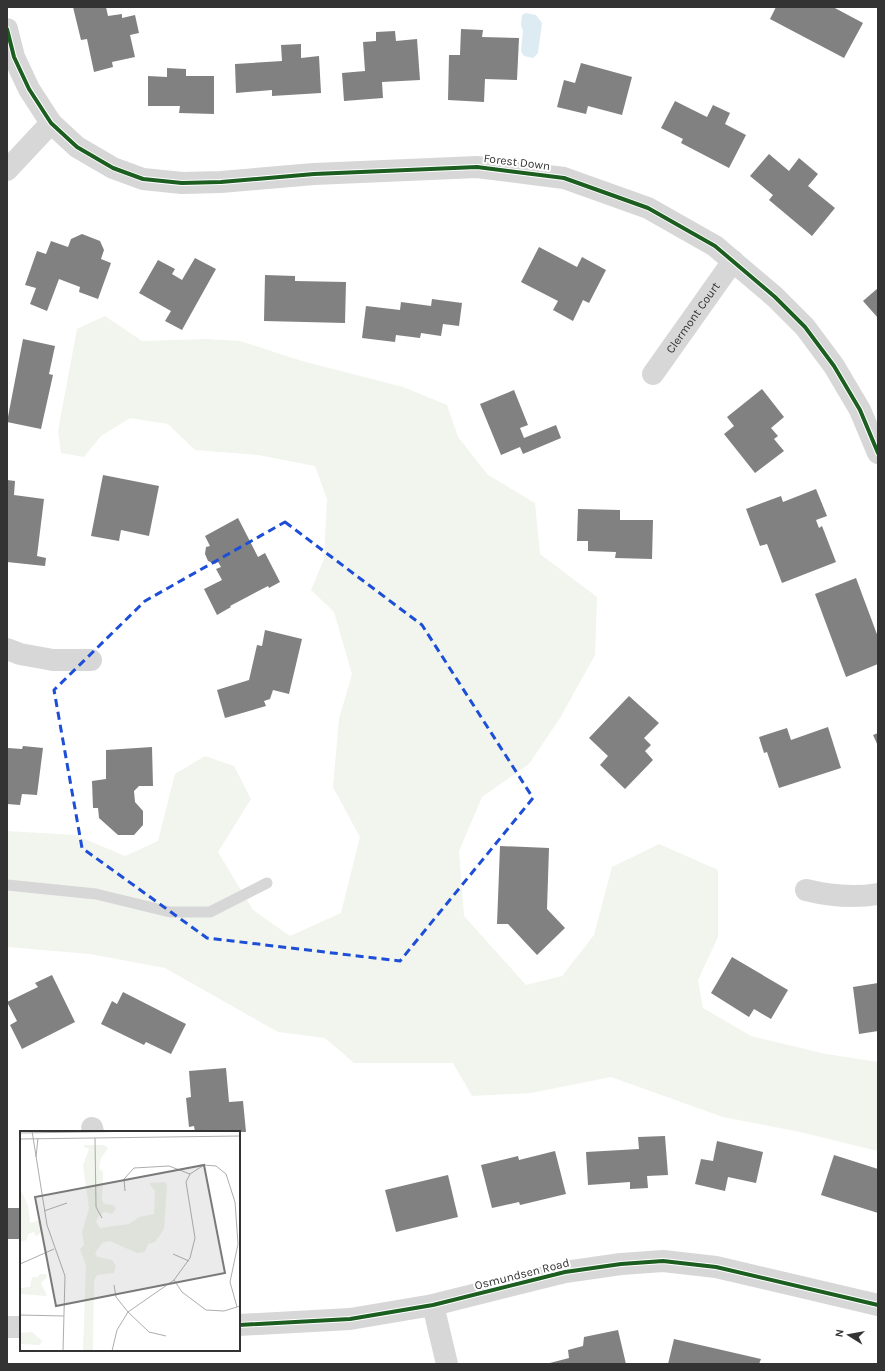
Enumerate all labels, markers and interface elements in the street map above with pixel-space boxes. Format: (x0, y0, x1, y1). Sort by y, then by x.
street label: Forest Down (483, 151, 551, 173)
street label: Clermont Court (663, 279, 723, 356)
inset map (20, 1131, 240, 1351)
street label: Osmundsen Road (473, 1255, 571, 1293)
north arrow (829, 1315, 869, 1355)
text: N (833, 1328, 847, 1338)

